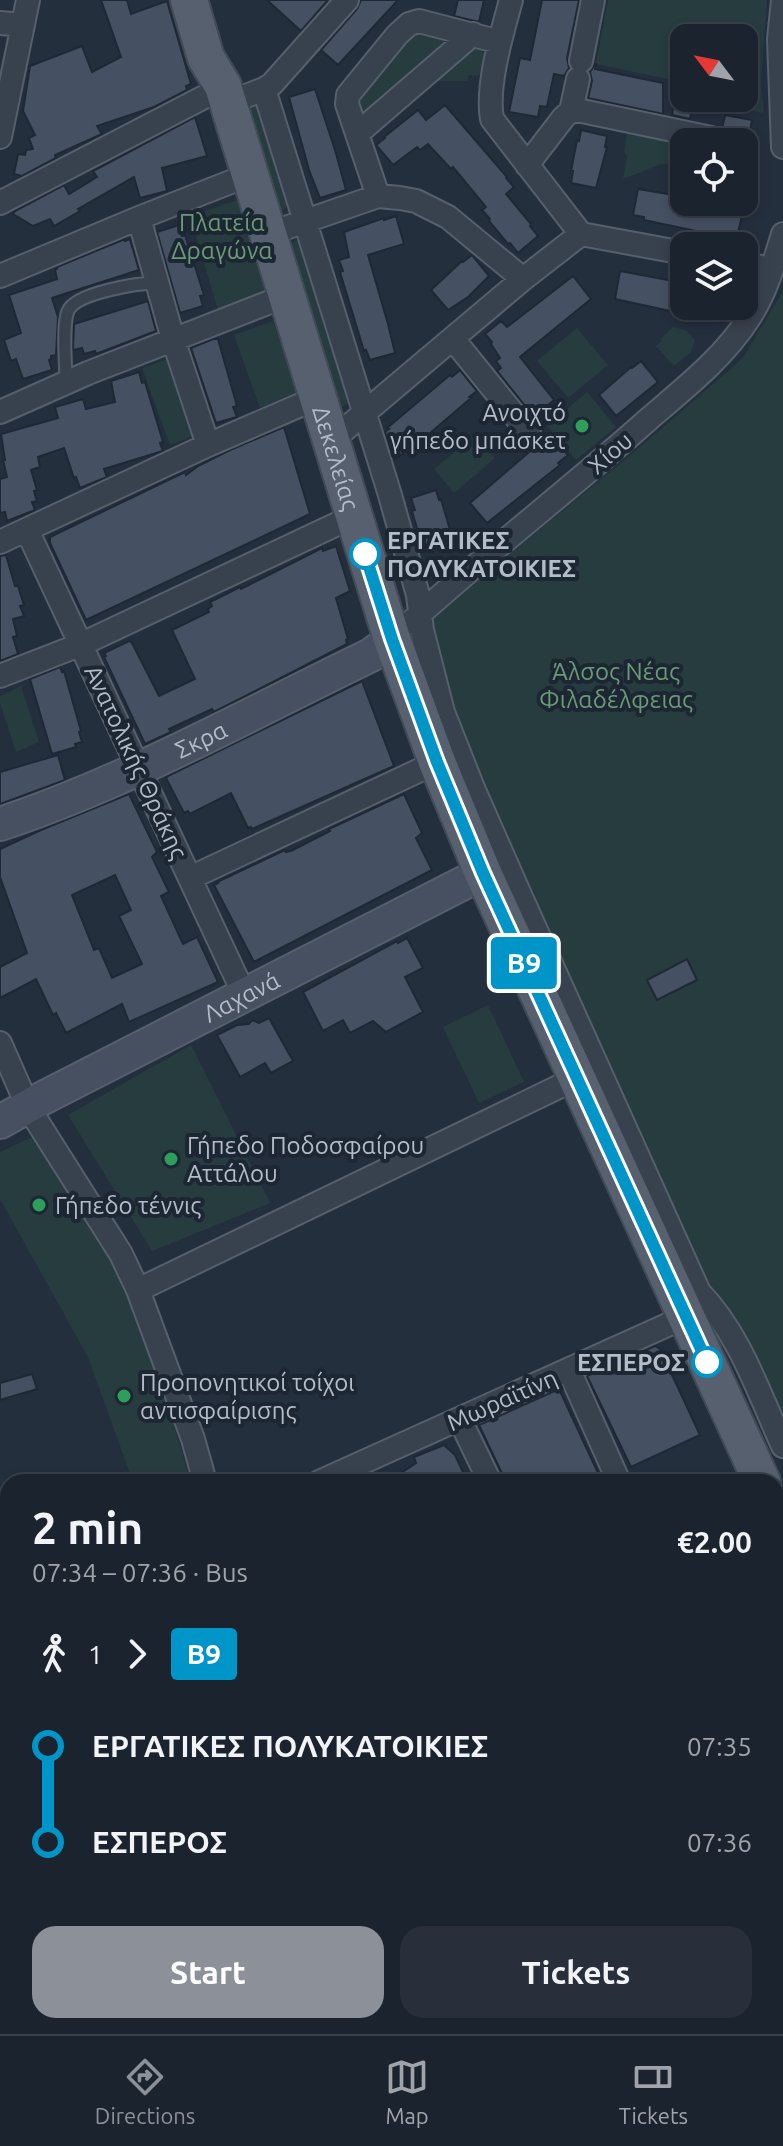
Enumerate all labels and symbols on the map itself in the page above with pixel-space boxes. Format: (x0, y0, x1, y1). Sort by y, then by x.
north arrow (670, 24, 758, 112)
park label: Πλατεία Δραγώνα (171, 209, 273, 264)
place label: Ανοιχτό γήπεδο μπάσκετ (390, 399, 566, 454)
street label: Δεκελείας (308, 403, 365, 513)
marker: Ανοιχτό γήπεδο μπάσκετ (573, 417, 591, 435)
street label: Χίου (582, 427, 638, 479)
place label: ΕΡΓΑΤΙΚΕΣ ΠΟΛΥΚΑΤΟΙΚΙΕΣ (387, 527, 576, 582)
marker: ΕΡΓΑΤΙΚΕΣ ΠΟΛΥΚΑΤΟΙΚΙΕΣ (350, 539, 380, 569)
park label: Άλσος Νέας Φιλαδέλφειας (539, 658, 693, 713)
street label: Ανατολικής Θράκης (79, 661, 193, 863)
street label: Σκρα (170, 715, 231, 763)
line badge: Β9 (488, 937, 560, 989)
street label: Λαχανά (199, 966, 284, 1027)
place label: Γήπεδο Ποδοσφαίρου Αττάλου (187, 1132, 424, 1187)
marker: Γήπεδο Ποδοσφαίρου Αττάλου (162, 1150, 180, 1168)
place label: Γήπεδο τέννις (55, 1192, 201, 1219)
marker: Γήπεδο τέννις (30, 1196, 48, 1214)
marker: ΕΣΠΕΡΟΣ (692, 1347, 722, 1377)
place label: ΕΣΠΕΡΟΣ (577, 1349, 685, 1376)
street label: Μωραϊτίνη (443, 1364, 561, 1436)
place label: Προπονητικοί τοίχοι αντισφαίρισης (140, 1369, 355, 1424)
marker: Προπονητικοί τοίχοι αντισφαίρισης (115, 1387, 133, 1405)

